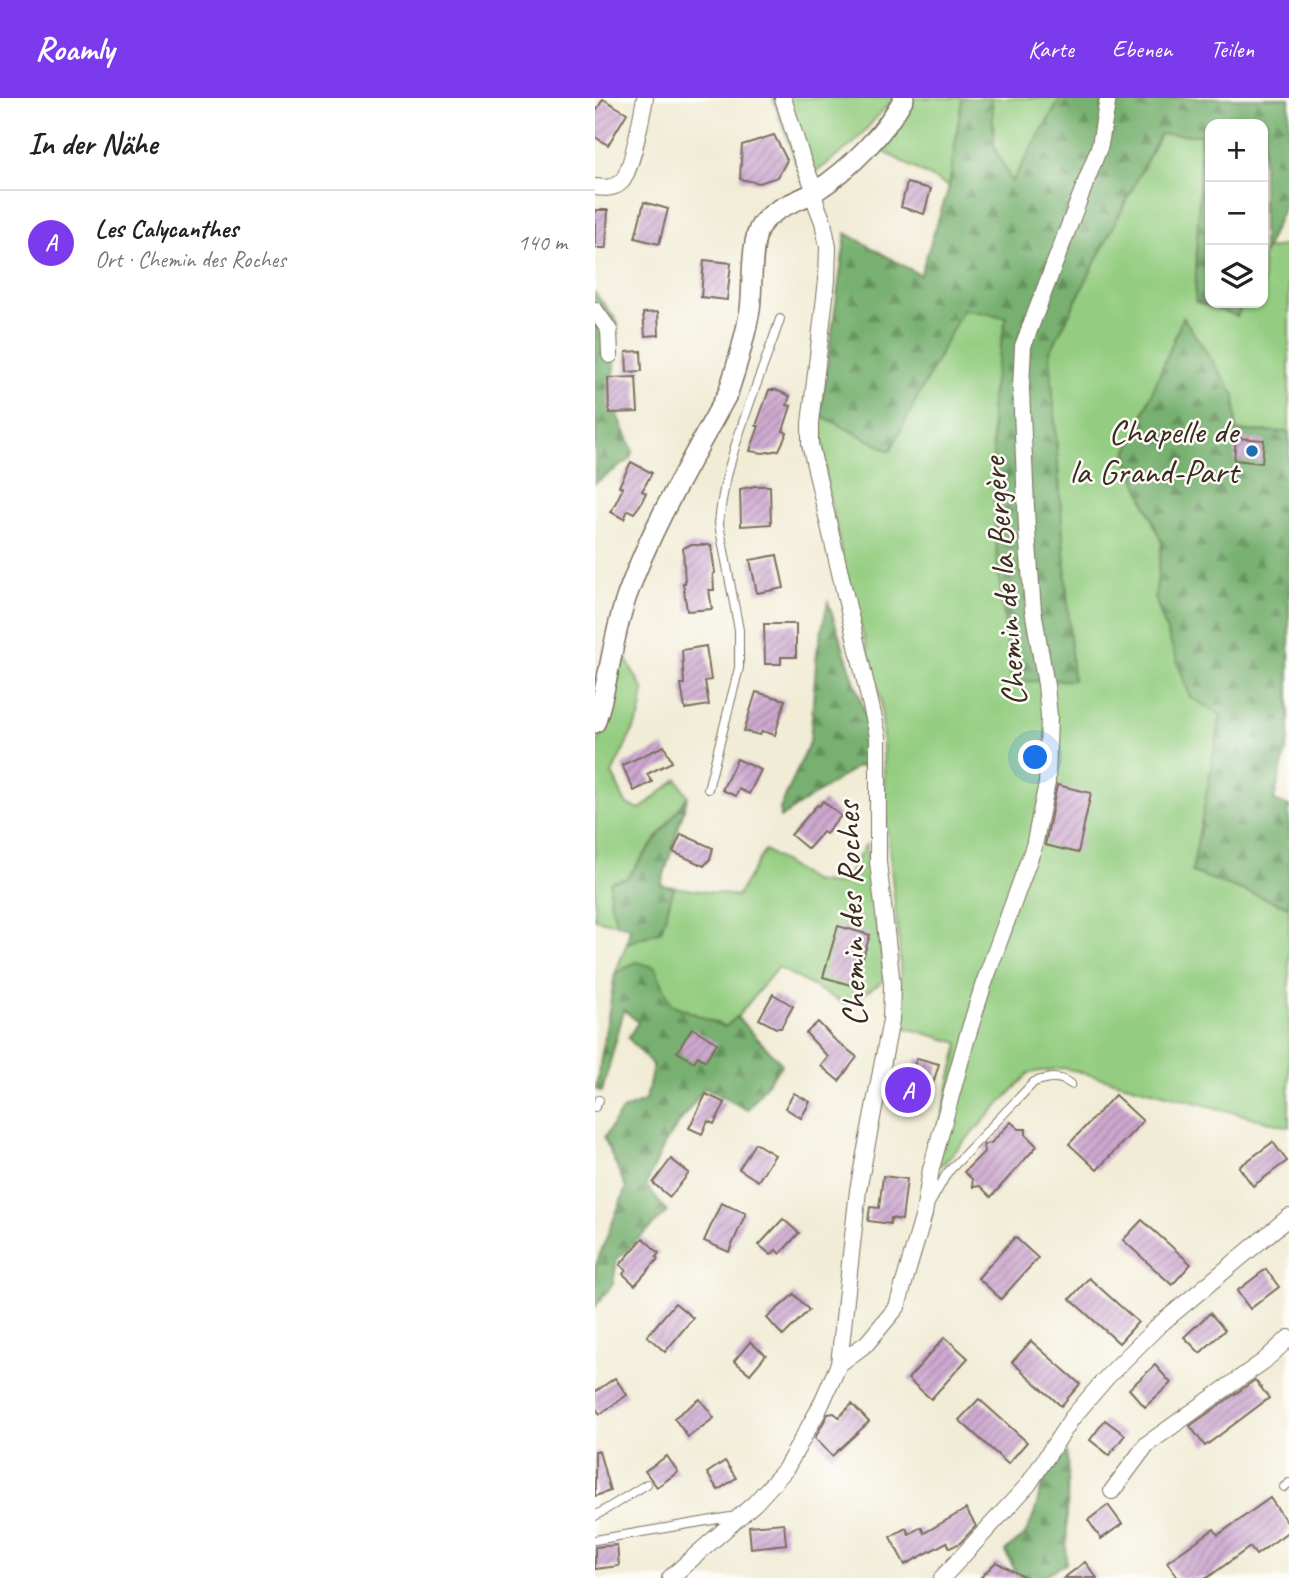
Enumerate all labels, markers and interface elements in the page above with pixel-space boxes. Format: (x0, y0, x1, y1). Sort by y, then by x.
text: Roamly (35, 28, 114, 70)
text: Karte (1028, 34, 1074, 64)
text: Ebenen (1112, 34, 1172, 64)
text: Teilen (1210, 34, 1254, 64)
map controls (1205, 119, 1268, 308)
button: + (1205, 119, 1268, 182)
text: In der Nähe (28, 125, 157, 163)
button: − (1205, 182, 1268, 245)
text: Les Calycanthes (95, 212, 238, 245)
text: A (45, 228, 57, 257)
text: 140 m (518, 228, 567, 257)
text: Ort · Chemin des Roches (95, 245, 286, 274)
button: layers (1205, 245, 1268, 308)
place label: Chapelle de la Grand-Part (1069, 409, 1241, 494)
marker: Chapelle de la Grand-Part (1244, 443, 1260, 459)
street label: Chemin de la Bergère (970, 453, 1037, 708)
your location (1018, 740, 1052, 774)
street label: Chemin des Roches (824, 798, 877, 1027)
pin: A (885, 1064, 931, 1116)

